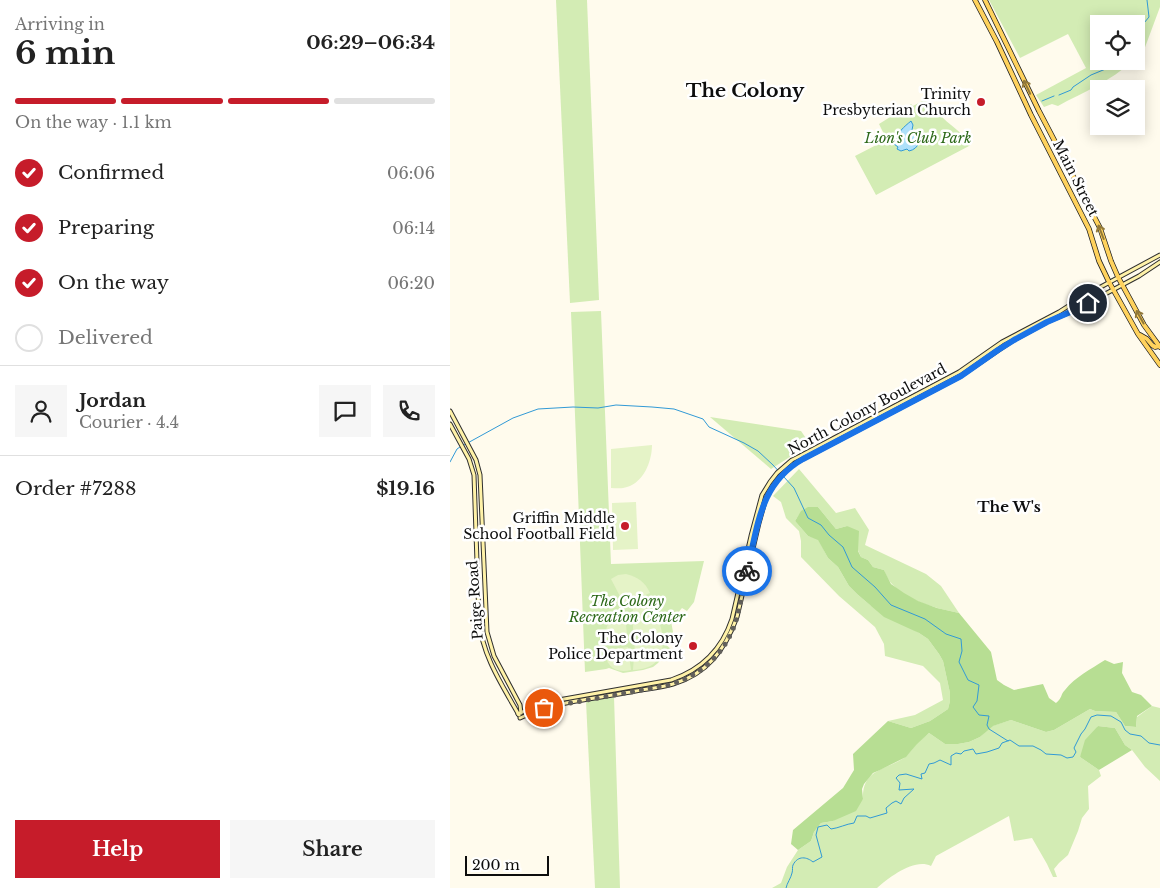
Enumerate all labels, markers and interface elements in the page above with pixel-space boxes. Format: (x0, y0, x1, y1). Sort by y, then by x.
text: Arriving in (15, 14, 105, 34)
map controls (1090, 15, 1145, 135)
button: locate (1090, 15, 1145, 70)
text: 06:29–06:34 (306, 31, 435, 54)
text: 6 min (15, 33, 115, 73)
district label: The Colony (686, 79, 805, 102)
one-way arrow (1022, 80, 1032, 95)
button: layers (1090, 80, 1145, 135)
place label: Trinity Presbyterian Church (823, 85, 971, 119)
marker: Trinity Presbyterian Church (975, 96, 987, 108)
text: On the way · 1.1 km (15, 112, 172, 132)
park label: Lion's Club Park (864, 129, 971, 147)
street label: Main Street (1049, 137, 1103, 220)
icon: check (15, 159, 43, 187)
text: Confirmed (58, 161, 164, 184)
text: 06:06 (387, 163, 435, 183)
icon: check (15, 214, 43, 242)
text: Preparing (58, 216, 154, 239)
text: 06:14 (392, 218, 435, 238)
one-way arrow (1096, 225, 1105, 240)
icon: check (15, 269, 43, 297)
text: On the way (58, 271, 169, 294)
text: 06:20 (387, 273, 435, 293)
pin (1067, 282, 1109, 324)
icon: home (1074, 289, 1102, 317)
one-way arrow (1134, 310, 1144, 325)
text: Delivered (58, 326, 153, 349)
street label: North Colony Boulevard (785, 359, 950, 458)
button: person (15, 385, 67, 437)
button: chat (319, 385, 371, 437)
button: phone (383, 385, 435, 437)
text: Jordan (79, 389, 146, 412)
text: Courier · 4.4 (79, 412, 179, 432)
text: Order #7288 (15, 477, 137, 500)
text: $19.16 (376, 477, 435, 500)
district label: The W's (977, 497, 1041, 516)
place label: Griffin Middle School Football Field (463, 509, 616, 543)
marker: Griffin Middle School Football Field (619, 520, 631, 532)
courier (722, 546, 772, 596)
icon: bike (733, 557, 761, 585)
street label: Paige Road (463, 559, 487, 640)
park label: The Colony Recreation Center (568, 592, 686, 626)
place label: The Colony Police Department (548, 629, 684, 663)
marker: The Colony Police Department (687, 640, 699, 652)
pin (523, 687, 565, 729)
icon: bag (530, 694, 558, 722)
button: Help (15, 820, 220, 878)
button: Share (230, 820, 435, 878)
scale bar (465, 853, 549, 876)
text: 200 m (472, 856, 520, 874)

